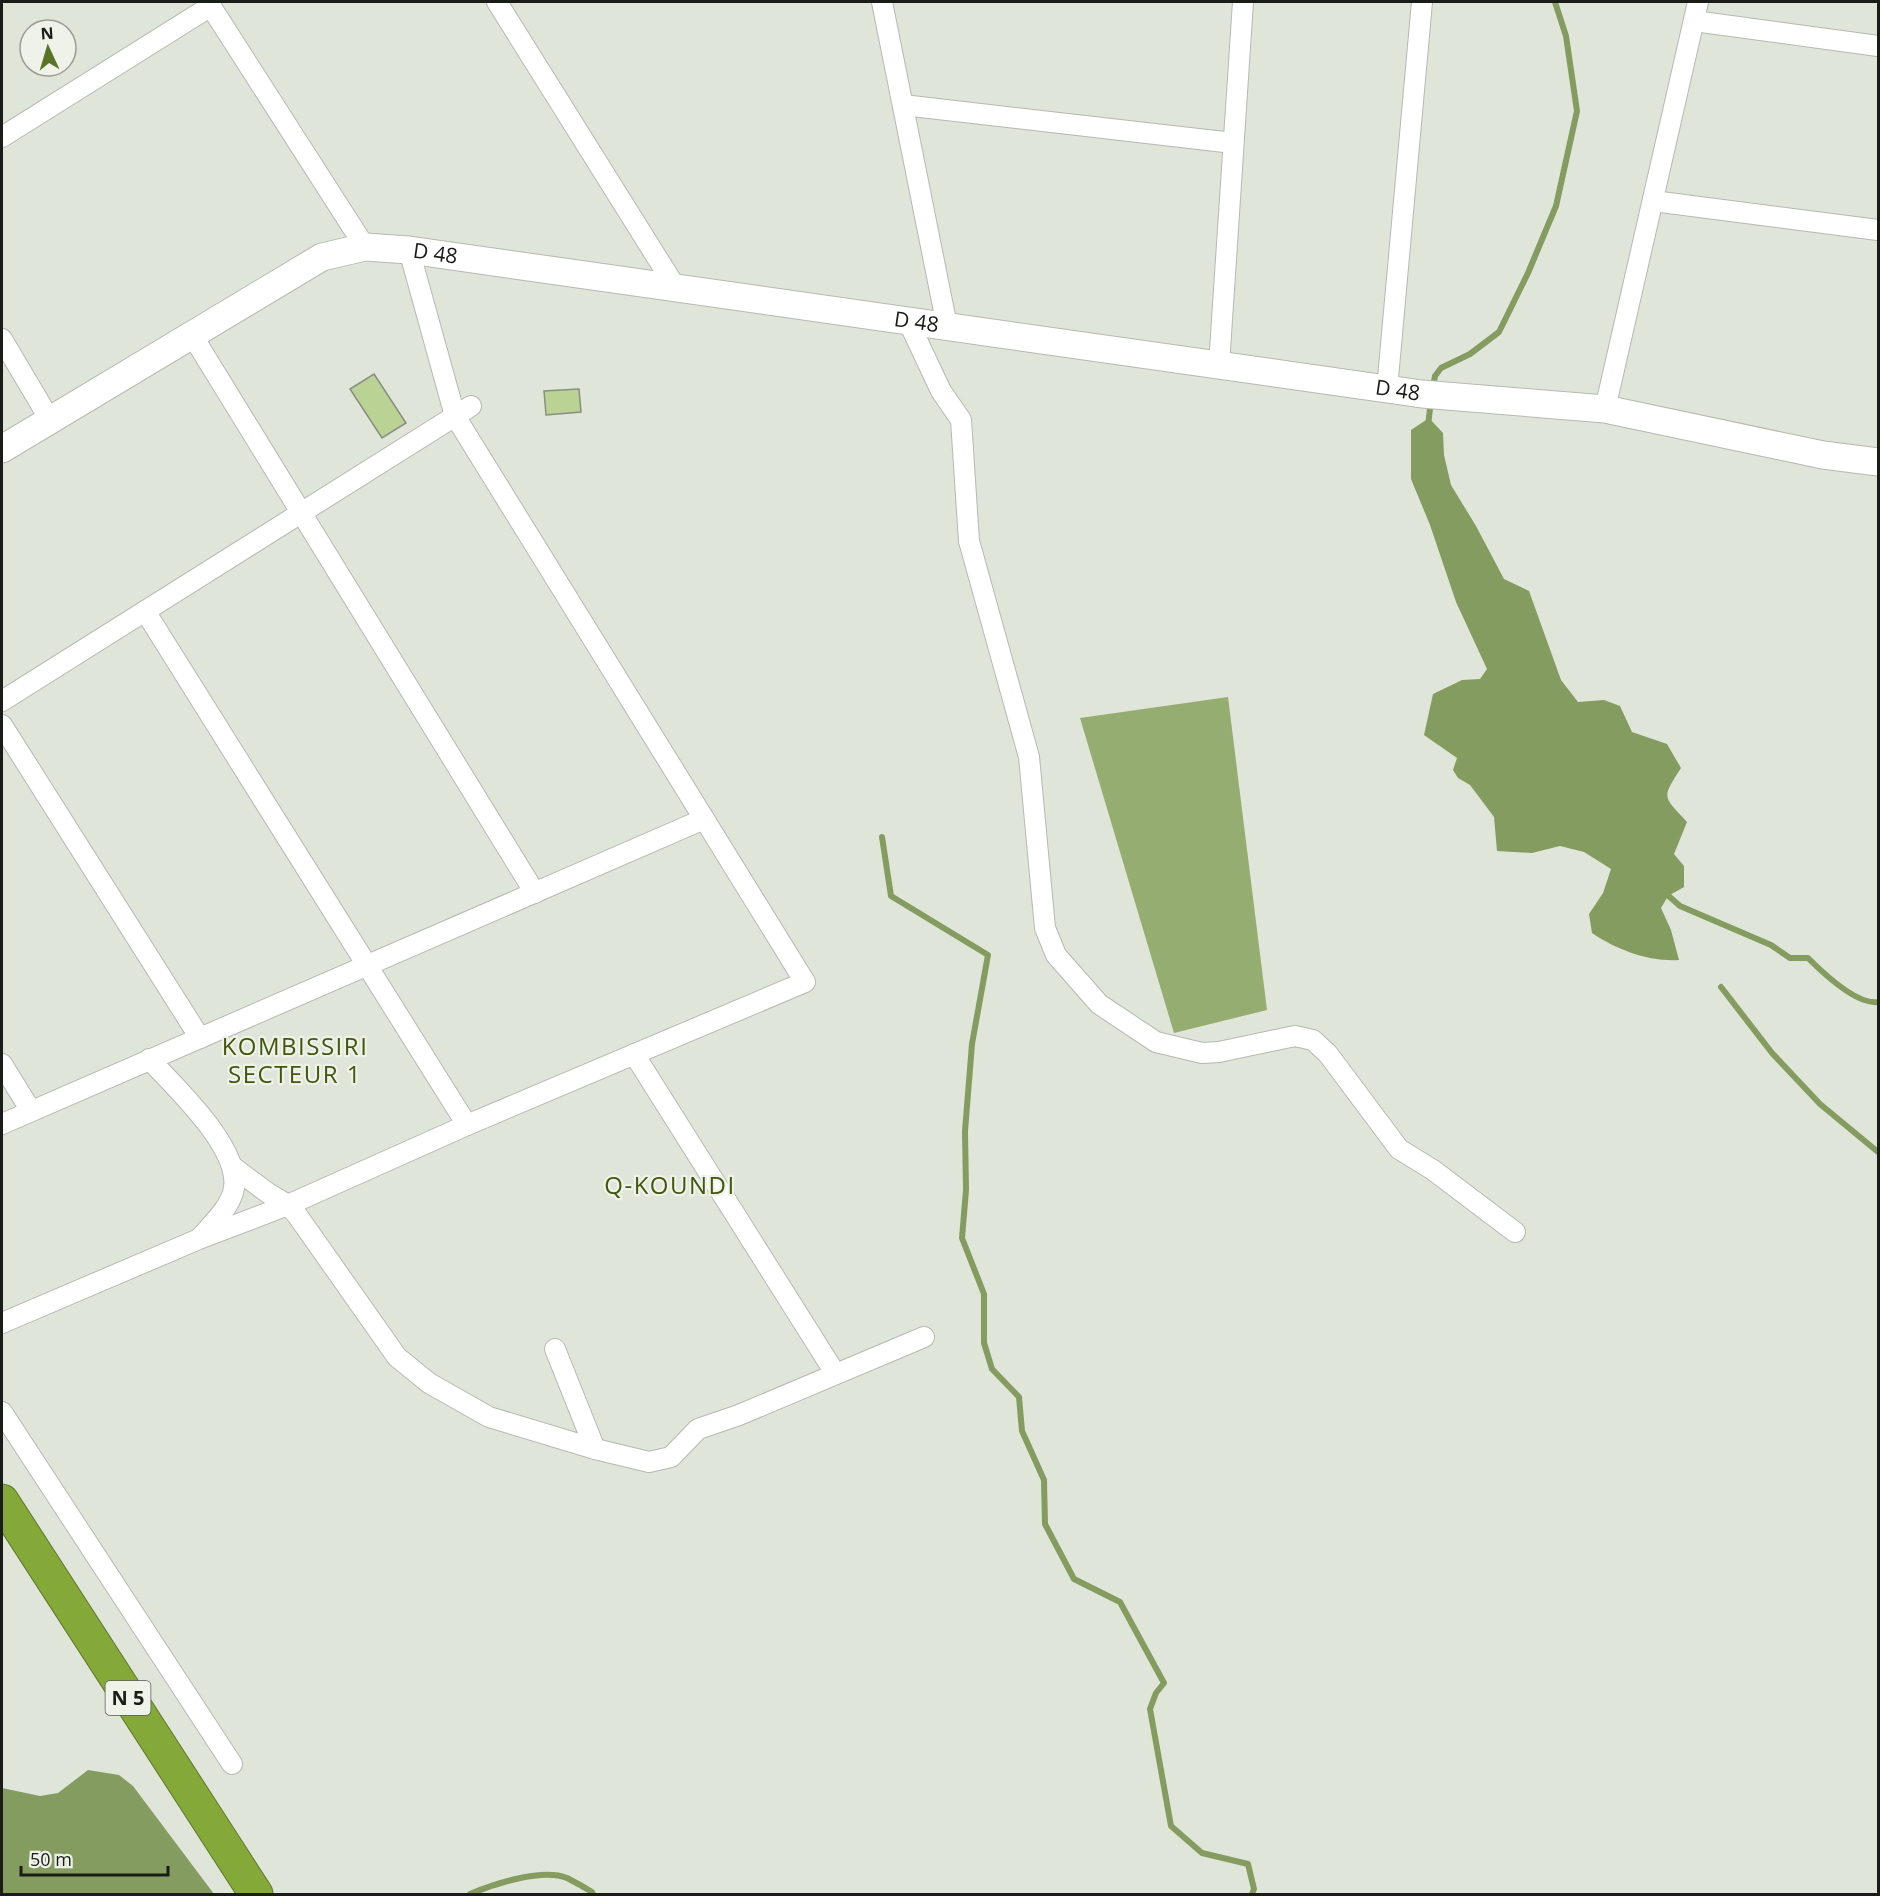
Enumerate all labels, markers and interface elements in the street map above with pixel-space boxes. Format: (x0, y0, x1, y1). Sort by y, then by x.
north arrow (18, 18, 78, 78)
text: N (40, 22, 54, 44)
street label: D 48 (411, 236, 460, 270)
street label: D 48 (892, 304, 941, 338)
street label: D 48 (1374, 373, 1422, 407)
district label: KOMBISSIRI SECTEUR 1 (222, 1029, 368, 1090)
district label: Q-KOUNDI (604, 1168, 736, 1201)
road number: N 5 (106, 1681, 150, 1715)
scale bar (21, 1839, 168, 1877)
text: 50 m (30, 1847, 72, 1871)

